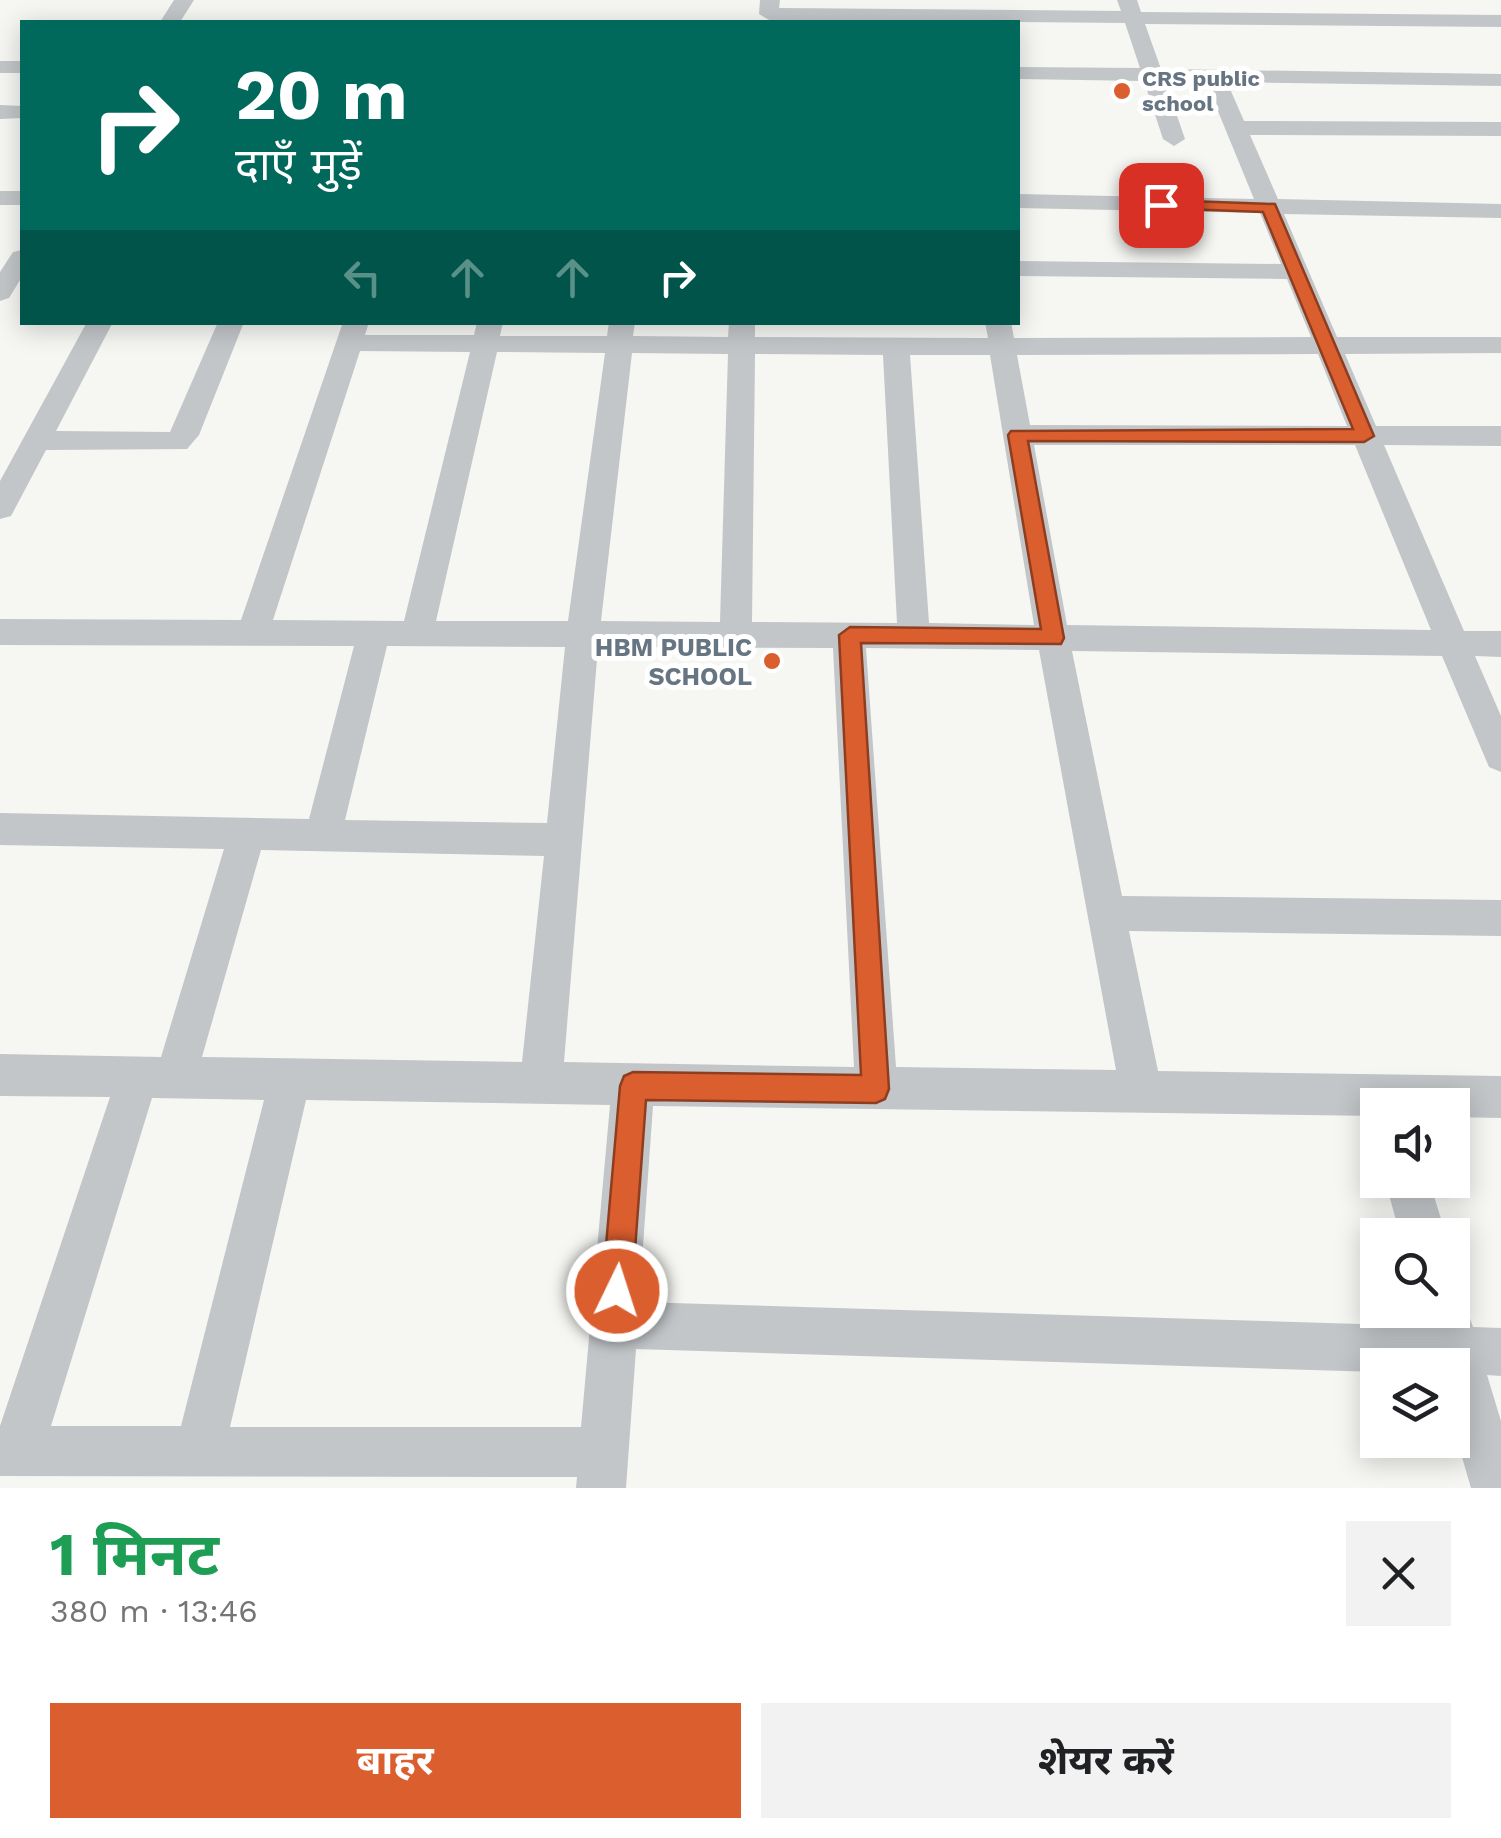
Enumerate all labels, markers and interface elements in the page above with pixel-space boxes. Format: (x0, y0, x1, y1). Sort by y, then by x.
text: 20 m (235, 54, 408, 136)
icon: right (70, 60, 200, 190)
place label: CRS public school (1142, 66, 1260, 116)
marker: CRS public school (1111, 80, 1133, 102)
text: दाएँ मुड़ें (235, 138, 362, 191)
pin (1119, 163, 1204, 248)
icon: arrive (1134, 178, 1189, 233)
icon: left (335, 250, 390, 305)
icon: ahead (440, 250, 495, 305)
icon: ahead (545, 250, 600, 305)
icon: right (650, 250, 705, 305)
place label: HBM PUBLIC SCHOOL (595, 633, 752, 691)
marker: HBM PUBLIC SCHOOL (761, 650, 783, 672)
map controls (1360, 1088, 1470, 1458)
button: sound (1360, 1088, 1470, 1198)
button: search (1360, 1218, 1470, 1328)
position arrow (565, 1239, 669, 1343)
button: layers (1360, 1348, 1470, 1458)
text: 1 मिनट (50, 1519, 219, 1590)
button: close (1346, 1521, 1451, 1626)
text: 380 m · 13:46 (50, 1592, 258, 1630)
button: बाहर (50, 1703, 741, 1818)
button: शेयर करें (761, 1703, 1451, 1818)

